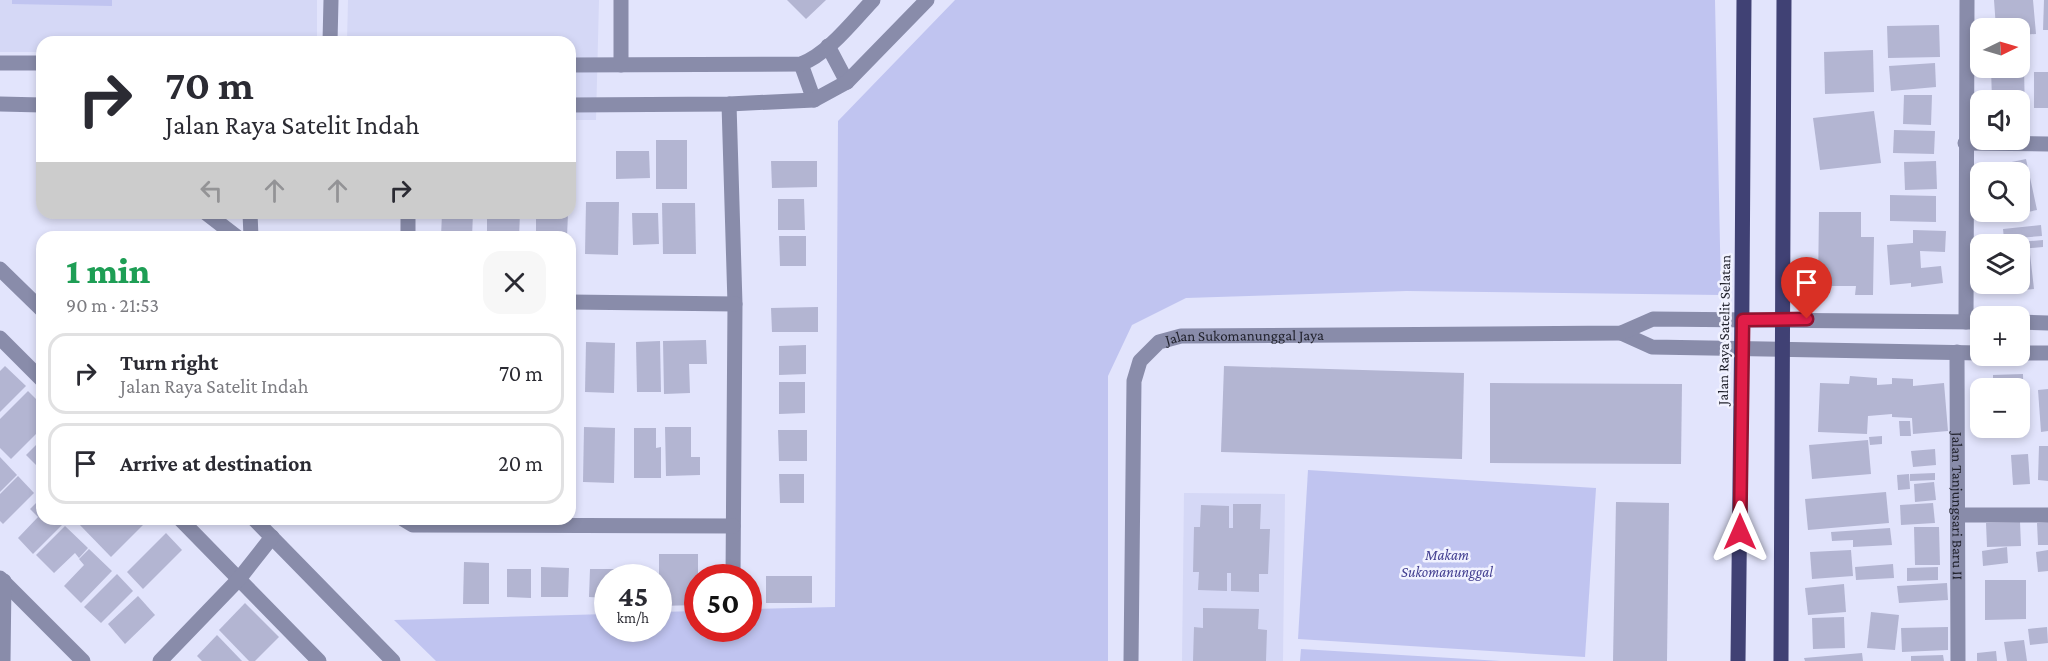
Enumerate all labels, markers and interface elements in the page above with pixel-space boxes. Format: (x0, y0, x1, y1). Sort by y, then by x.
north arrow (1970, 18, 2030, 78)
map controls (1970, 18, 2030, 438)
icon: right (66, 60, 144, 138)
text: 70 m (165, 61, 254, 108)
button: sound (1970, 90, 2030, 150)
text: Jalan Raya Satelit Indah (165, 110, 419, 140)
button: search (1970, 162, 2030, 222)
icon: left (195, 174, 228, 207)
icon: ahead (258, 174, 291, 207)
icon: ahead (321, 174, 354, 207)
icon: right (384, 174, 417, 207)
button: layers (1970, 234, 2030, 294)
text: 1 min (66, 251, 150, 291)
button: close (483, 251, 546, 314)
street label: Jalan Raya Satelit Selatan (1715, 255, 1734, 407)
pin (1781, 257, 1832, 319)
icon: arrive (1790, 266, 1823, 299)
text: 90 m · 21:53 (66, 294, 159, 316)
button: + (1970, 306, 2030, 366)
street label: Jalan Sukomanunggal Jaya (1161, 327, 1324, 349)
text: Turn right (120, 350, 218, 375)
icon: right (69, 357, 102, 390)
text: 70 m (499, 361, 543, 386)
text: Jalan Raya Satelit Indah (120, 375, 308, 397)
button: − (1970, 378, 2030, 438)
street label: Jalan Tanjungsari Baru II (1948, 430, 1966, 580)
icon: arrive (69, 447, 102, 480)
text: Arrive at destination (120, 451, 312, 476)
text: 20 m (498, 451, 543, 476)
position arrow (1708, 500, 1772, 564)
park label: Makam Sukomanunggal (1401, 547, 1493, 581)
speed limit sign: 50 (684, 564, 762, 642)
text: 45 (618, 579, 648, 612)
text: km/h (617, 610, 649, 626)

